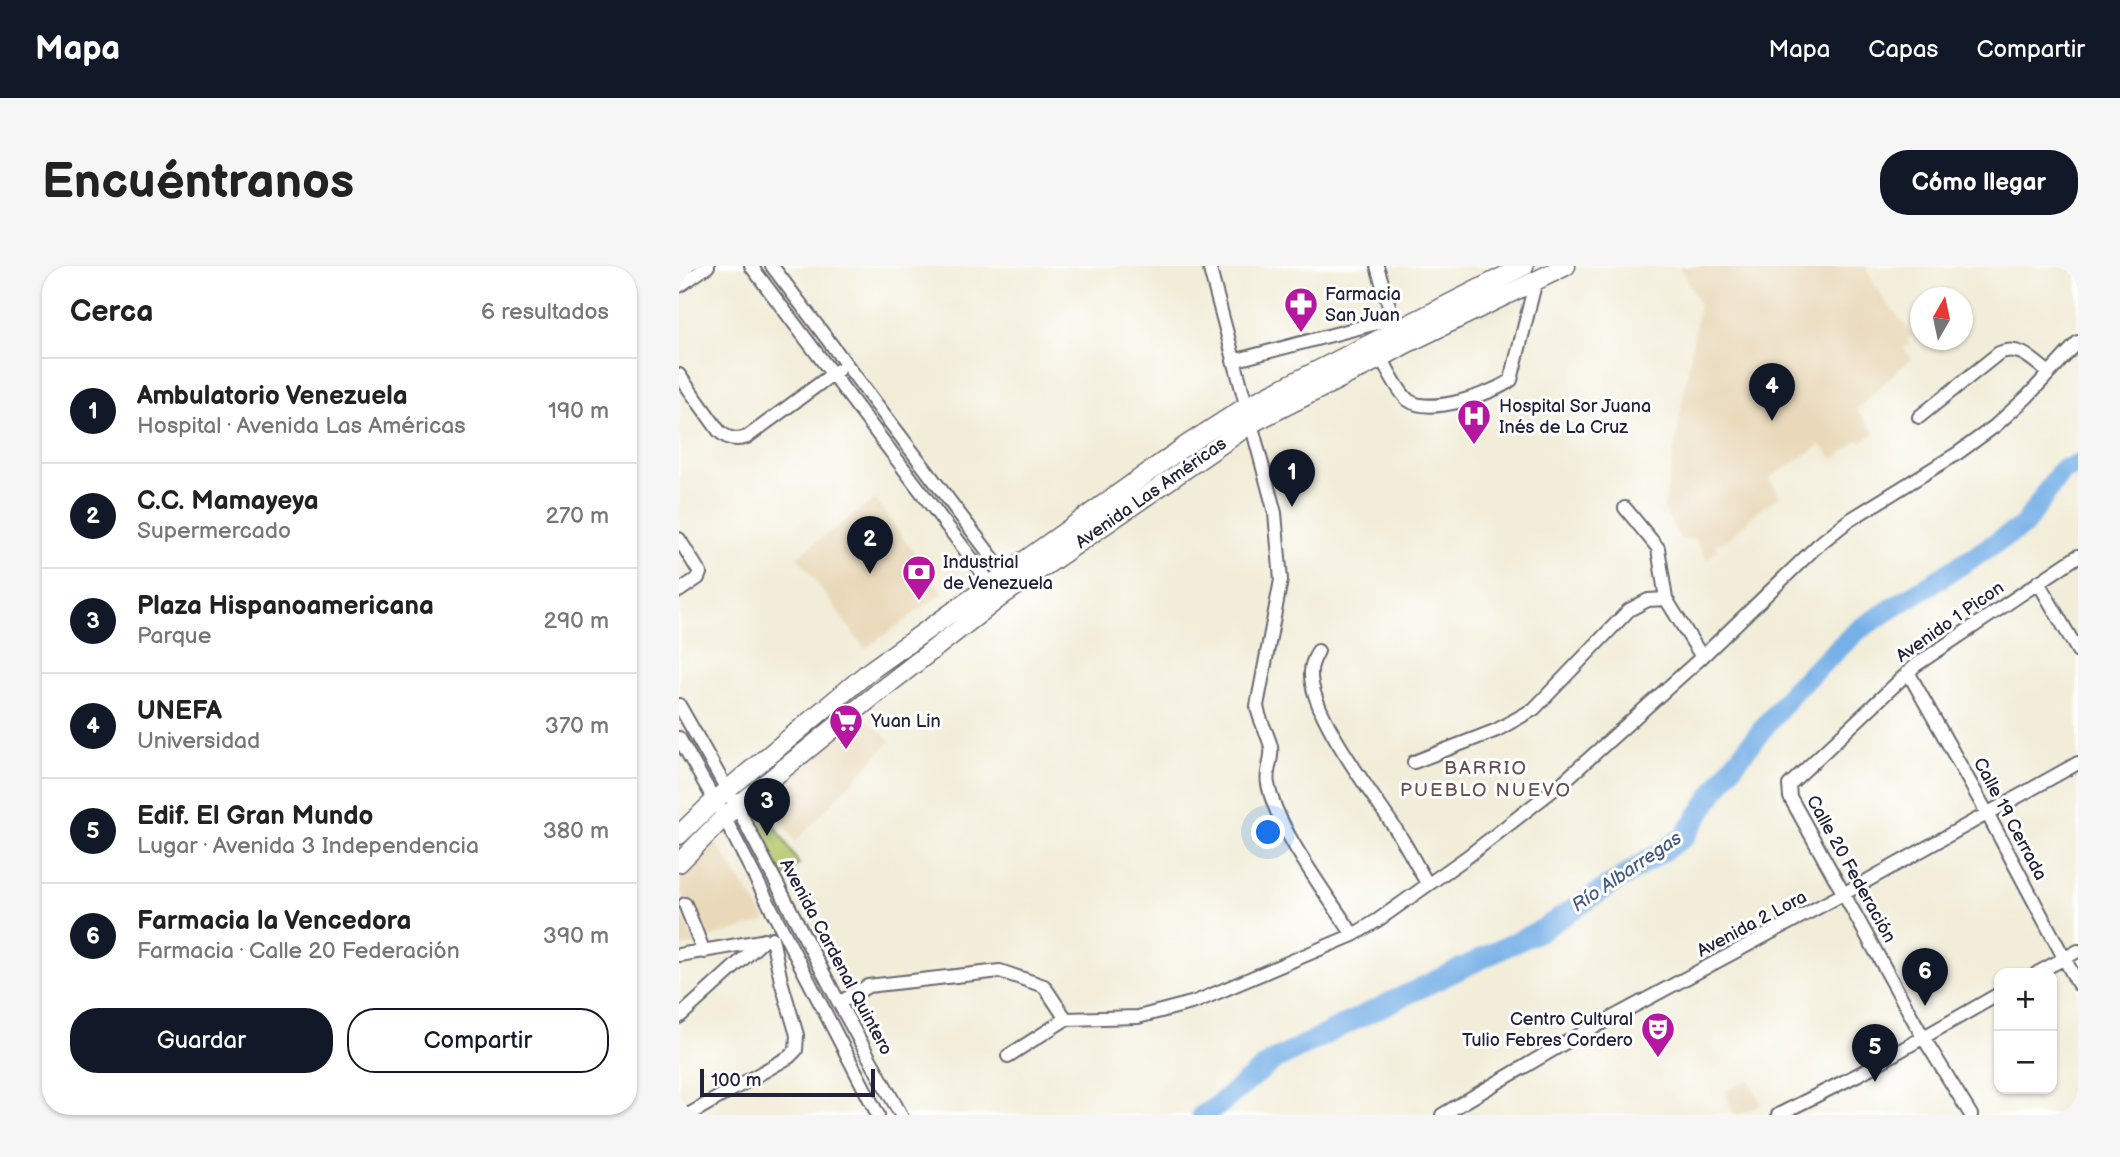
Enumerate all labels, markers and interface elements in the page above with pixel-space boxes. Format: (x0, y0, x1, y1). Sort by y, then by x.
text: Mapa (35, 29, 120, 69)
text: Mapa (1769, 35, 1830, 64)
text: Capas (1868, 35, 1938, 64)
text: Compartir (1976, 35, 2085, 64)
button: Cómo llegar (1880, 150, 2078, 215)
text: Encuéntranos (42, 153, 354, 212)
place label: Farmacia San Juan (1325, 284, 1401, 326)
pharmacy icon: Farmacia San Juan (1282, 285, 1320, 334)
north arrow (1910, 287, 1973, 350)
text: Cerca (70, 294, 153, 330)
text: 6 resultados (481, 298, 609, 326)
pin: 4 (1749, 363, 1795, 421)
text: Ambulatorio Venezuela (137, 381, 408, 412)
place label: Hospital Sor Juana Inés de La Cruz (1499, 396, 1651, 438)
text: 1 (88, 397, 98, 425)
text: 190 m (548, 397, 609, 425)
hospital icon: Hospital Sor Juana Inés de La Cruz (1455, 397, 1493, 446)
text: Hospital · Avenida Las Américas (137, 412, 466, 440)
street label: Avenida Las Américas (1072, 433, 1231, 553)
pin: 1 (1269, 449, 1315, 507)
text: C.C. Mamayeya (137, 486, 319, 517)
text: 2 (86, 502, 100, 530)
text: 270 m (545, 502, 609, 530)
pin: 2 (847, 516, 893, 574)
text: Supermercado (137, 517, 291, 545)
place label: Industrial de Venezuela (943, 552, 1053, 594)
bank icon: Industrial de Venezuela (900, 553, 938, 602)
street label: Avenido 1 Picon (1892, 577, 2008, 667)
text: Plaza Hispanoamericana (137, 591, 434, 622)
text: 3 (86, 607, 100, 635)
text: 290 m (543, 607, 609, 635)
text: Parque (137, 622, 211, 650)
text: UNEFA (137, 696, 222, 727)
supermarket icon: Yuan Lin (827, 702, 865, 751)
place label: Yuan Lin (870, 711, 941, 732)
text: 4 (86, 712, 100, 740)
text: 370 m (545, 712, 609, 740)
text: Universidad (137, 727, 260, 755)
street label: Calle 19 Cerrada (1969, 754, 2051, 884)
district label: BARRIO PUEBLO NUEVO (1400, 757, 1572, 802)
pin: 3 (744, 778, 790, 836)
street label: Calle 20 Federación (1802, 792, 1900, 946)
text: Edif. El Gran Mundo (137, 801, 373, 832)
your location (1251, 815, 1285, 849)
text: 5 (86, 817, 100, 845)
text: 380 m (543, 817, 609, 845)
water label: Río Albarregas (1568, 827, 1687, 917)
text: Lugar · Avenida 3 Independencia (137, 832, 479, 860)
street label: Avenida Cardenal Quintero (775, 855, 897, 1059)
street label: Avenida 2 Lora (1694, 886, 1810, 962)
text: Farmacia la Vencedora (137, 906, 411, 937)
text: 6 (86, 922, 100, 950)
text: 390 m (543, 922, 609, 950)
text: Farmacia · Calle 20 Federación (137, 937, 460, 965)
pin: 6 (1902, 948, 1948, 1006)
map controls (1994, 968, 2057, 1094)
button: + (1994, 968, 2057, 1031)
button: Guardar (70, 1008, 333, 1073)
button: Compartir (347, 1008, 609, 1073)
place label: Centro Cultural Tulio Febres Cordero (1462, 1009, 1633, 1051)
theatre icon: Centro Cultural Tulio Febres Cordero (1639, 1010, 1677, 1059)
pin: 5 (1852, 1024, 1898, 1082)
button: − (1994, 1031, 2057, 1094)
scale bar (700, 1066, 875, 1098)
text: 100 m (711, 1069, 762, 1092)

